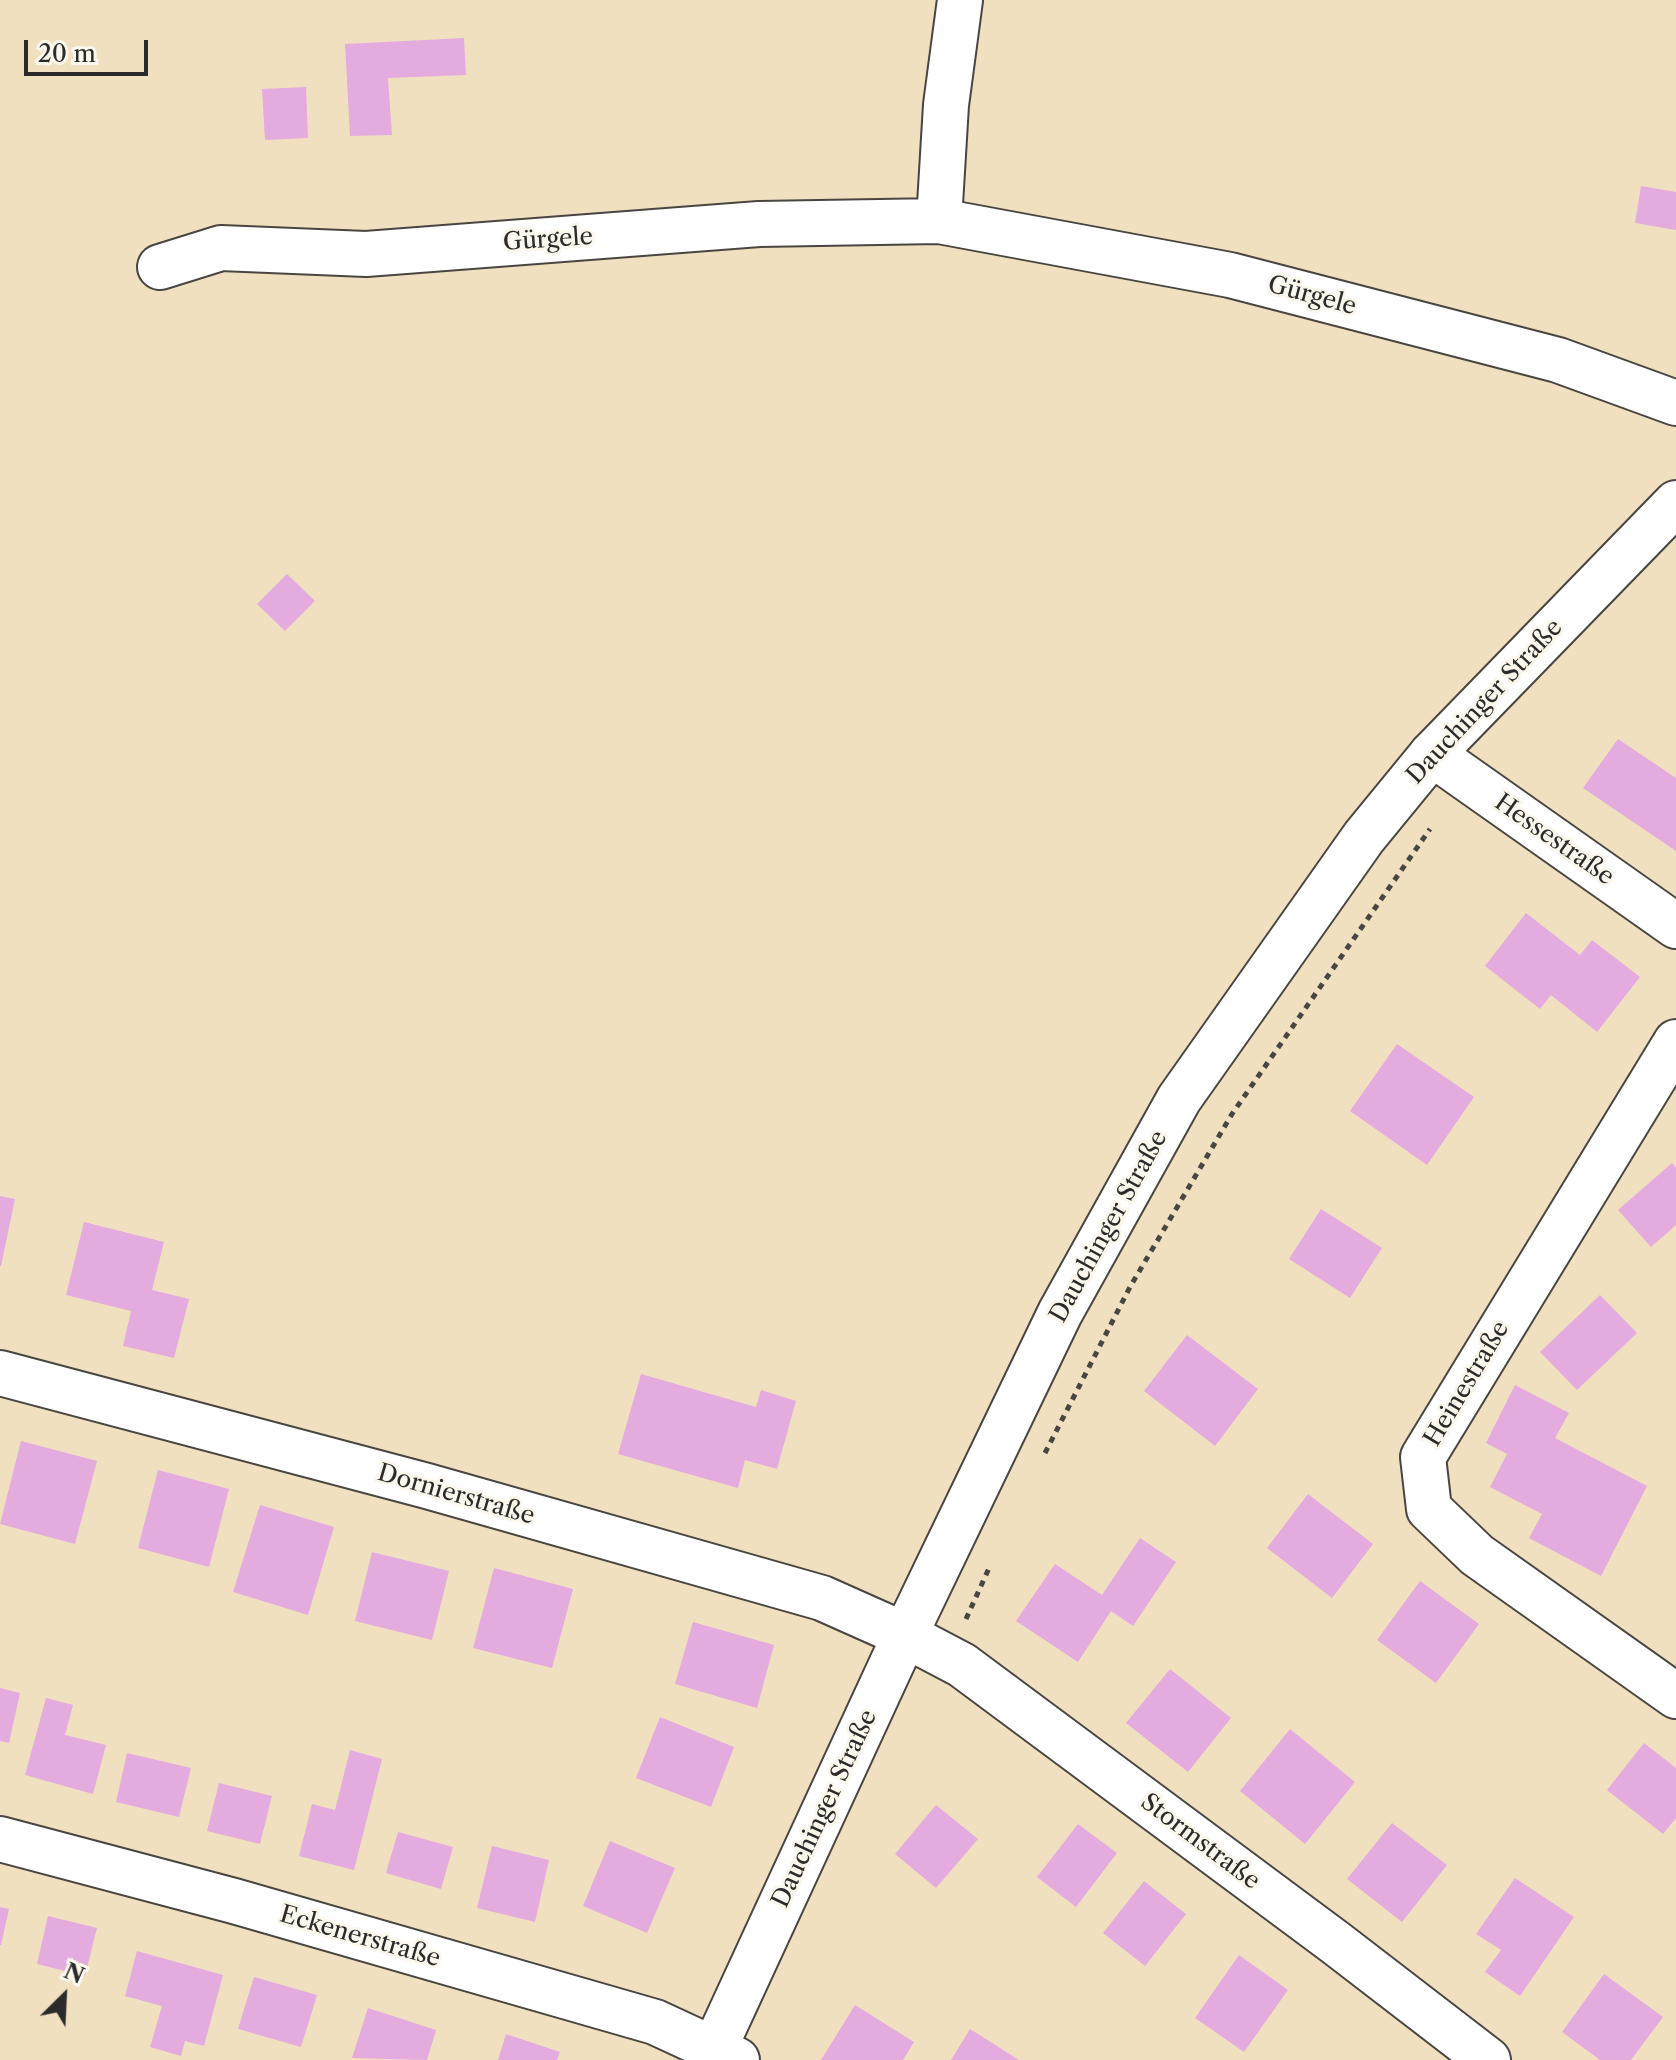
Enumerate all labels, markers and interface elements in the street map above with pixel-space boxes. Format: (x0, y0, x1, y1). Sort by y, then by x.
scale bar (28, 24, 152, 74)
text: 20 m (38, 39, 96, 68)
street label: Gürgele (502, 222, 594, 258)
street label: Gürgele (1265, 270, 1359, 322)
street label: Dauchinger Straße (1401, 614, 1569, 790)
street label: Hessestraße (1489, 788, 1619, 892)
street label: Dauchinger Straße (1044, 1126, 1174, 1328)
street label: Heinestraße (1418, 1316, 1516, 1452)
street label: Dornierstraße (374, 1459, 538, 1531)
street label: Dauchinger Straße (767, 1706, 883, 1912)
street label: Stormstraße (1135, 1788, 1265, 1896)
street label: Eckenerstraße (276, 1900, 444, 1974)
north arrow (24, 1956, 104, 2036)
text: N (60, 1957, 88, 1990)

